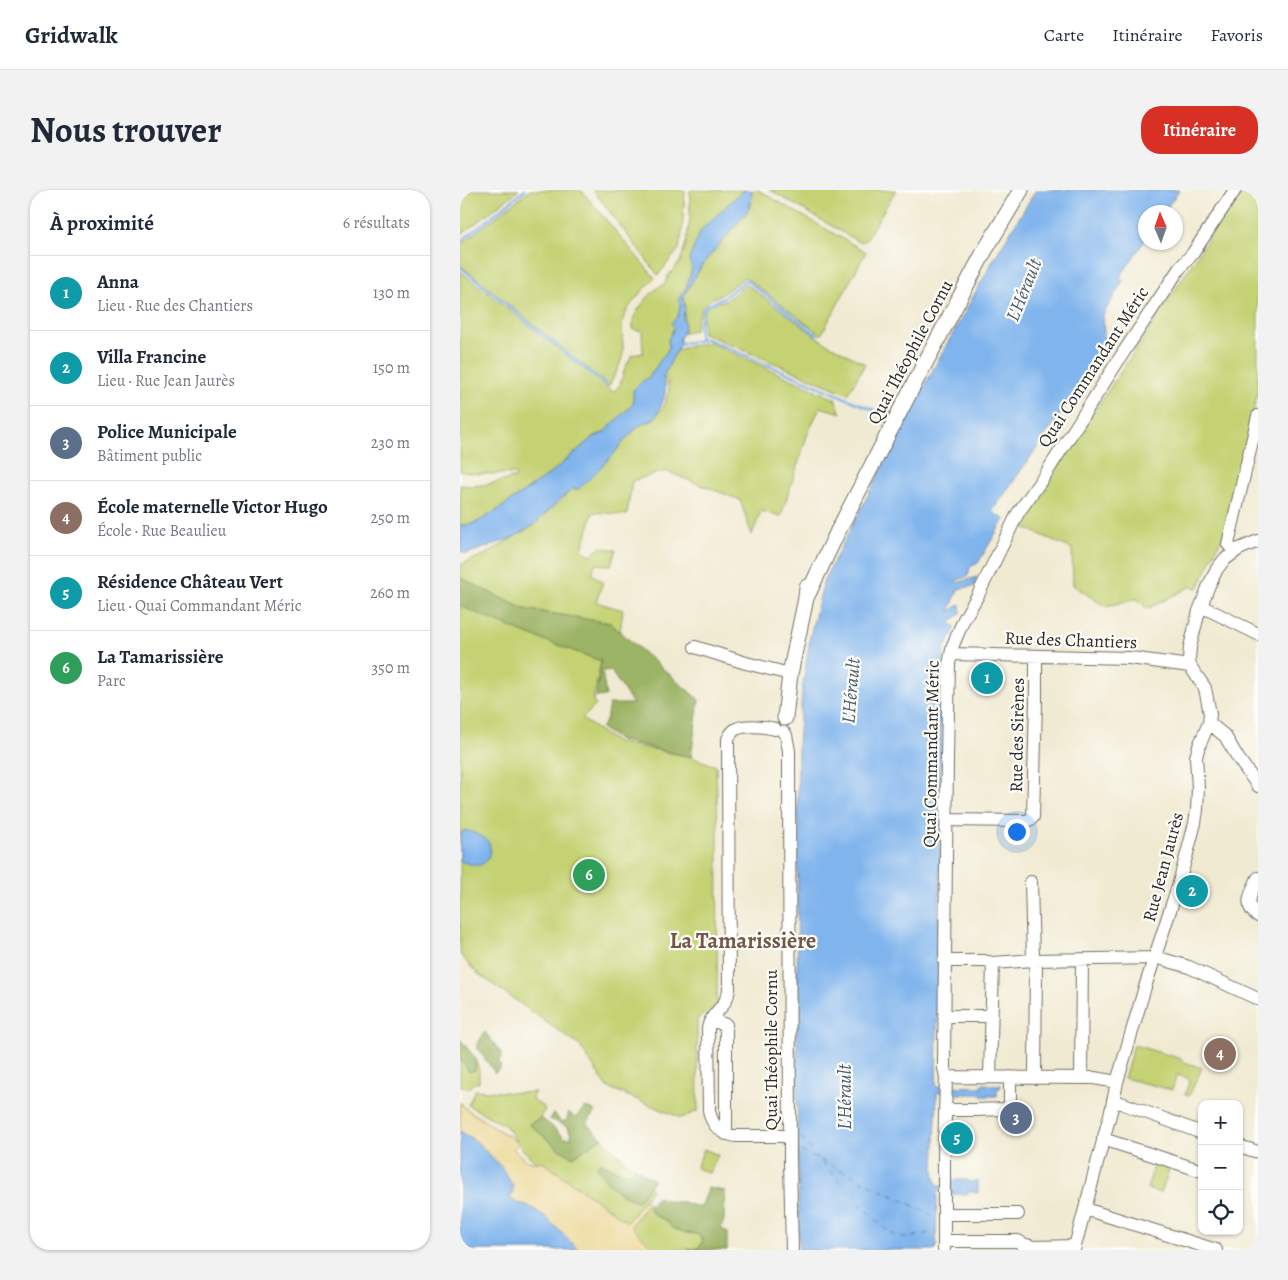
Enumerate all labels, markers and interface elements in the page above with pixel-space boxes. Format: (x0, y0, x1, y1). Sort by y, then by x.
text: Gridwalk (25, 19, 118, 51)
text: Carte (1044, 23, 1084, 47)
text: Itinéraire (1112, 23, 1183, 47)
text: Favoris (1211, 23, 1263, 47)
text: Nous trouver (30, 106, 222, 154)
button: Itinéraire (1141, 106, 1258, 154)
north arrow (1138, 205, 1183, 250)
text: À proximité (50, 209, 154, 237)
text: 6 résultats (343, 212, 410, 234)
water label: L'Hérault (1000, 253, 1049, 325)
text: Anna (97, 269, 139, 295)
street label: Quai Théophile Cornu (862, 275, 958, 429)
text: 1 (63, 282, 69, 304)
text: 130 m (373, 282, 410, 304)
street label: Quai Commandant Méric (1032, 282, 1154, 452)
text: Lieu · Rue des Chantiers (97, 295, 253, 317)
text: Villa Francine (97, 344, 206, 370)
text: 2 (62, 357, 70, 379)
text: 150 m (373, 357, 410, 379)
text: Lieu · Rue Jean Jaurès (97, 370, 235, 392)
text: Police Municipale (97, 419, 237, 445)
text: 3 (63, 432, 69, 454)
text: 230 m (371, 432, 410, 454)
text: Bâtiment public (97, 445, 202, 467)
text: École maternelle Victor Hugo (97, 494, 328, 520)
text: 4 (62, 507, 70, 529)
text: 250 m (371, 507, 410, 529)
text: École · Rue Beaulieu (97, 520, 226, 542)
text: Résidence Château Vert (97, 569, 283, 595)
text: 5 (63, 582, 69, 604)
text: 260 m (370, 582, 410, 604)
text: Lieu · Quai Commandant Méric (97, 595, 302, 617)
street label: Rue des Chantiers (1004, 626, 1138, 654)
text: La Tamarissière (97, 644, 224, 670)
water label: L'Hérault (835, 656, 867, 725)
text: 6 (62, 657, 70, 679)
text: 350 m (371, 657, 410, 679)
pin: 1 (971, 659, 1003, 697)
street label: Quai Commandant Méric (917, 660, 945, 848)
text: Parc (97, 670, 126, 692)
street label: Rue des Sirènes (1004, 677, 1030, 793)
street label: Rue Jean Jaurès (1137, 810, 1189, 924)
your location (1004, 819, 1030, 845)
pin: 6 (573, 856, 605, 894)
pin: 2 (1176, 872, 1208, 910)
district label: La Tamarissière (670, 926, 816, 956)
street label: Quai Théophile Cornu (759, 969, 783, 1130)
pin: 4 (1204, 1035, 1236, 1073)
water label: L'Hérault (832, 1063, 858, 1130)
pin: 3 (1000, 1099, 1032, 1137)
map controls (1198, 1100, 1243, 1235)
button: + (1198, 1100, 1243, 1145)
pin: 5 (941, 1119, 973, 1157)
button: − (1198, 1145, 1243, 1190)
button: locate (1198, 1190, 1243, 1235)

